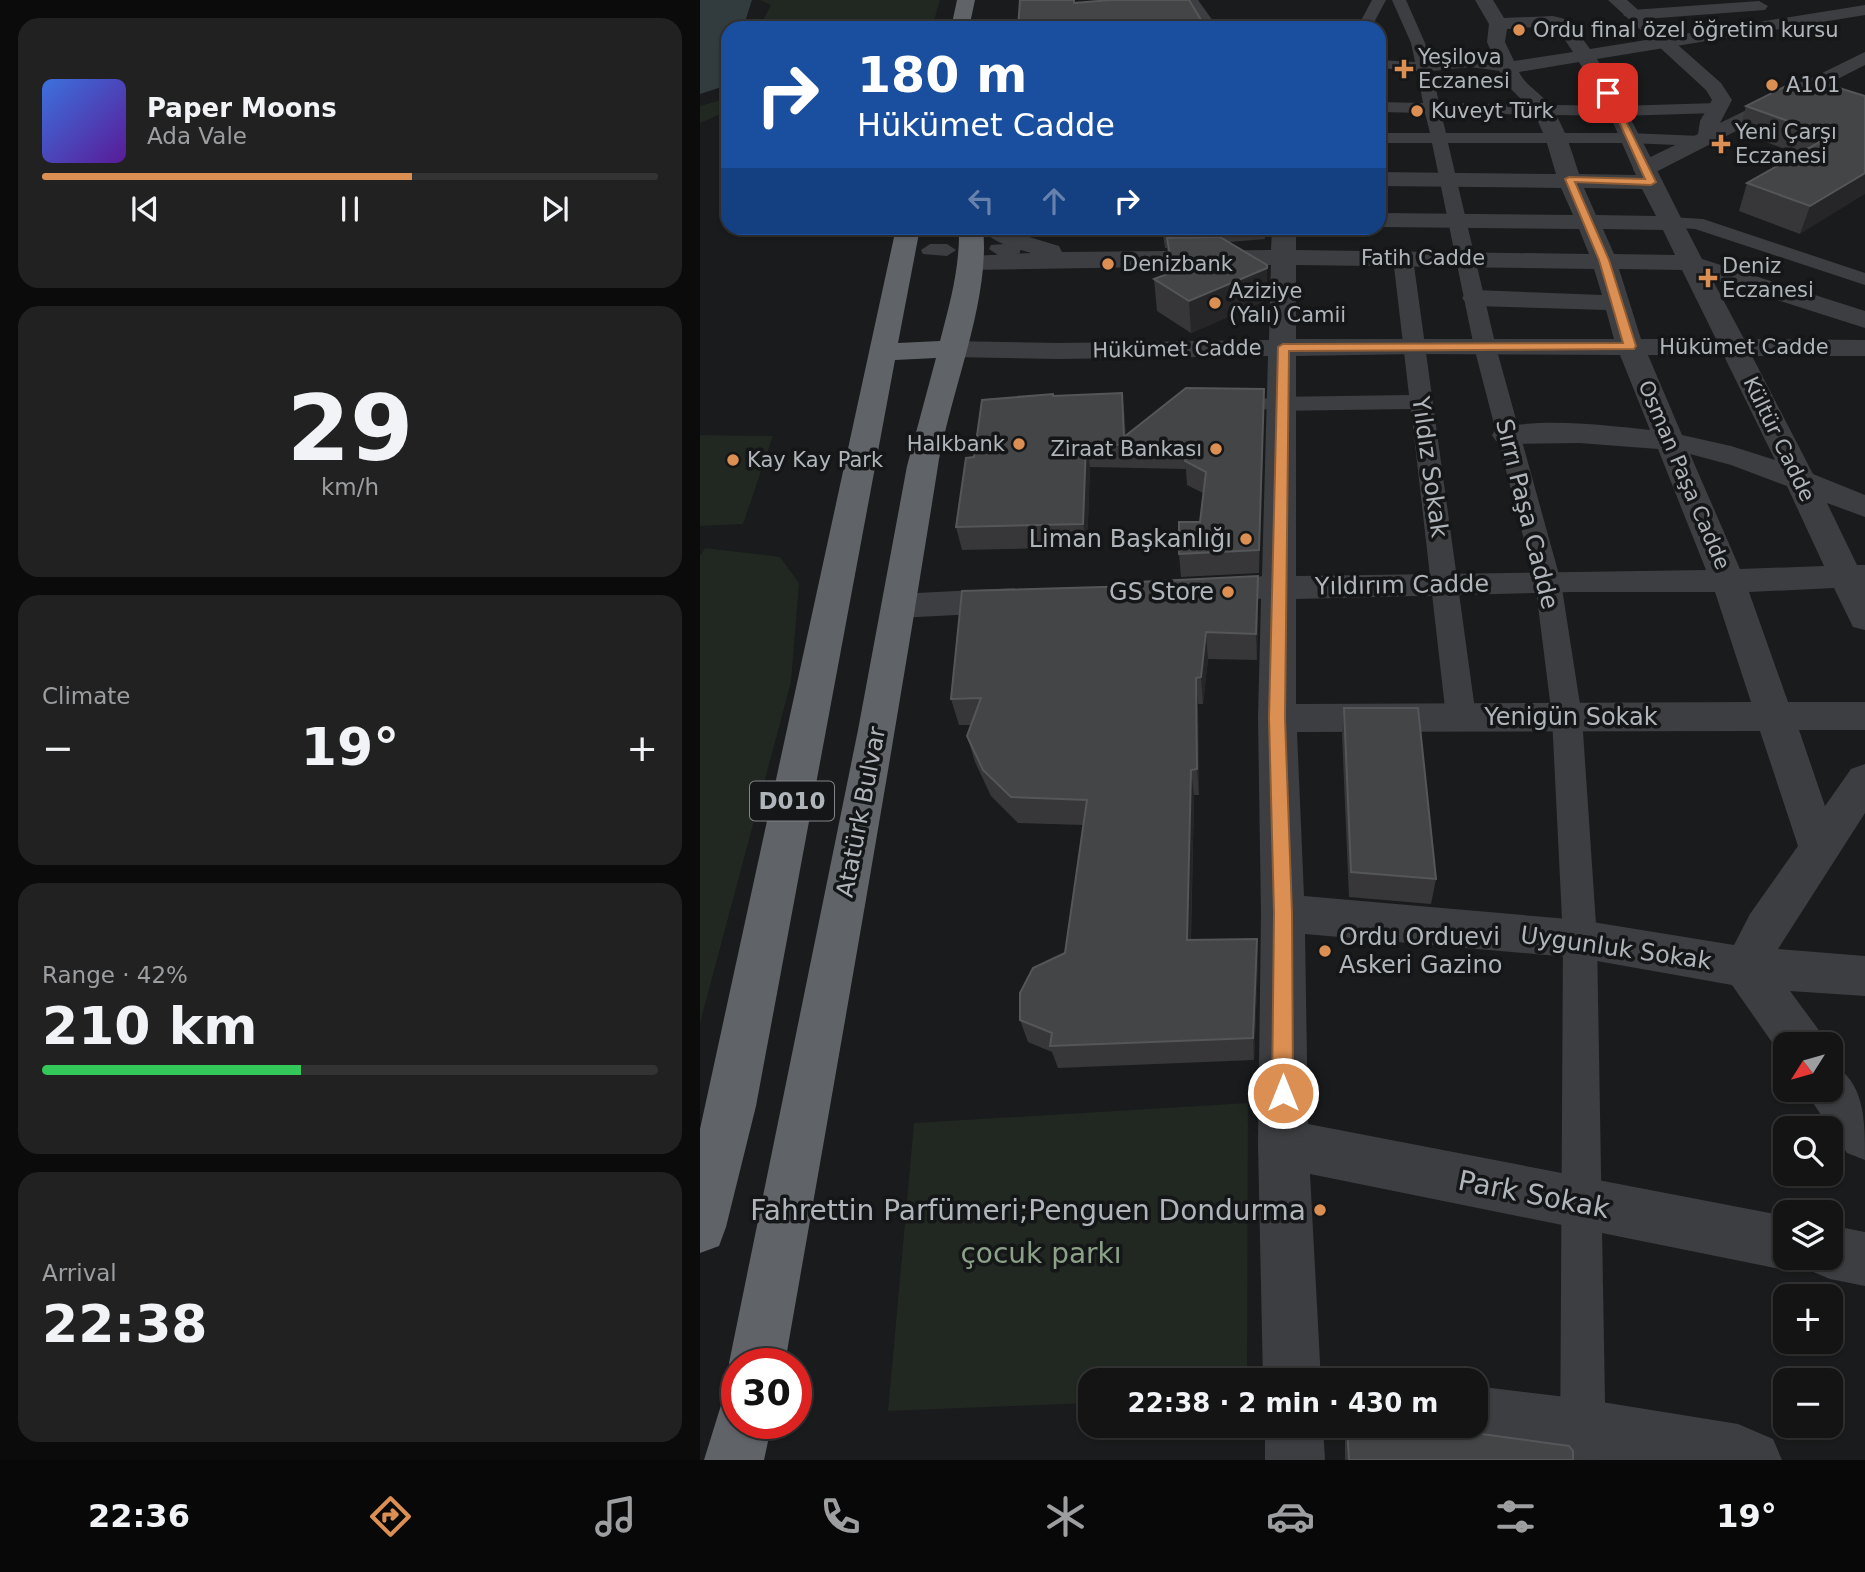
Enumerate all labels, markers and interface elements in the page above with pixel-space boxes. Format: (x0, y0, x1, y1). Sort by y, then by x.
place label: Ordu final özel öğretim kursu (1533, 18, 1839, 42)
marker: Ordu final özel öğretim kursu (1511, 22, 1527, 38)
place label: Yeşilova Eczanesi (1417, 45, 1510, 93)
text: 180 m (857, 47, 1027, 104)
icon: right (742, 49, 833, 140)
marker: Yeşilova Eczanesi (1396, 61, 1412, 77)
pin (1578, 63, 1638, 123)
place label: A101 (1786, 73, 1840, 97)
icon: arrive (1589, 74, 1627, 112)
marker: A101 (1764, 77, 1780, 93)
text: Paper Moons (147, 93, 337, 123)
place label: Kuveyt Türk (1431, 99, 1555, 123)
marker: Kuveyt Türk (1409, 103, 1425, 119)
text: Hükümet Cadde (857, 106, 1115, 144)
place label: Yeni Çarşı Eczanesi (1734, 120, 1837, 168)
text: Ada Vale (147, 123, 247, 149)
marker: Yeni Çarşı Eczanesi (1713, 136, 1729, 152)
icon: left (962, 182, 1000, 220)
icon: ahead (1035, 182, 1073, 220)
icon: right (1108, 182, 1146, 220)
icon: previous (126, 190, 164, 228)
icon: pause (331, 190, 369, 228)
icon: next (536, 190, 574, 228)
street label: Fatih Cadde (1361, 246, 1485, 270)
place label: Denizbank (1122, 252, 1234, 276)
place label: Deniz Eczanesi (1722, 254, 1814, 302)
marker: Denizbank (1100, 256, 1116, 272)
marker: Deniz Eczanesi (1700, 270, 1716, 286)
place label: Aziziye (Yalı) Camii (1229, 279, 1346, 327)
marker: Aziziye (Yalı) Camii (1207, 295, 1223, 311)
street label: Hükümet Cadde (1659, 335, 1829, 359)
street label: Hükümet Cadde (1092, 336, 1262, 362)
street label: Kültür Cadde (1738, 373, 1820, 505)
text: 29 (287, 376, 413, 481)
street label: Osman Paşa Cadde (1633, 377, 1735, 573)
street label: Yıldız Sokak (1406, 394, 1454, 539)
street label: Sırrı Paşa Cadde (1490, 416, 1564, 612)
place label: Halkbank (907, 432, 1006, 456)
marker: Halkbank (1011, 436, 1027, 452)
place label: Ziraat Bankası (1050, 437, 1202, 461)
marker: Ziraat Bankası (1208, 441, 1224, 457)
place label: Kay Kay Park (747, 448, 884, 472)
marker: Kay Kay Park (725, 452, 741, 468)
text: km/h (321, 474, 379, 500)
place label: Liman Başkanlığı (1029, 525, 1232, 553)
marker: Liman Başkanlığı (1238, 531, 1254, 547)
street label: Yıldırım Cadde (1314, 569, 1489, 601)
place label: GS Store (1109, 578, 1214, 606)
marker: GS Store (1220, 584, 1236, 600)
text: Climate (42, 683, 131, 709)
street label: Yenigün Sokak (1483, 703, 1658, 731)
text: 19° (301, 717, 399, 777)
street label: Atatürk Bulvar (831, 724, 891, 900)
text: − (42, 726, 74, 770)
text: + (626, 726, 658, 770)
road number: D010 (750, 782, 834, 820)
street label: Uygunluk Sokak (1519, 921, 1714, 975)
place label: Ordu Orduevi Askeri Gazino (1339, 923, 1502, 979)
marker: Ordu Orduevi Askeri Gazino (1317, 943, 1333, 959)
text: Range · 42% (42, 962, 188, 988)
text: 210 km (42, 996, 257, 1056)
north arrow (1773, 1032, 1843, 1102)
map controls (1773, 1032, 1843, 1438)
position arrow (1246, 1056, 1320, 1130)
button: search (1773, 1116, 1843, 1186)
street label: Park Sokak (1455, 1164, 1613, 1225)
place label: Fahrettin Parfümeri;Penguen Dondurma (750, 1194, 1306, 1227)
button: layers (1773, 1200, 1843, 1270)
marker: Fahrettin Parfümeri;Penguen Dondurma (1312, 1202, 1328, 1218)
park label: çocuk parkı (960, 1237, 1122, 1270)
text: Arrival (42, 1260, 117, 1286)
button: + (1773, 1284, 1843, 1354)
text: 22:38 (42, 1294, 208, 1354)
speed limit sign: 30 (721, 1348, 812, 1439)
button: − (1773, 1368, 1843, 1438)
text: 22:38 · 2 min · 430 m (1128, 1388, 1438, 1418)
icon: directions (366, 1492, 415, 1541)
icon: music (591, 1492, 640, 1541)
icon: phone (816, 1492, 865, 1541)
icon: climate (1041, 1492, 1090, 1541)
icon: car (1266, 1492, 1315, 1541)
icon: filters (1491, 1492, 1540, 1541)
text: 22:36 (88, 1497, 190, 1535)
text: 19° (1716, 1497, 1777, 1535)

